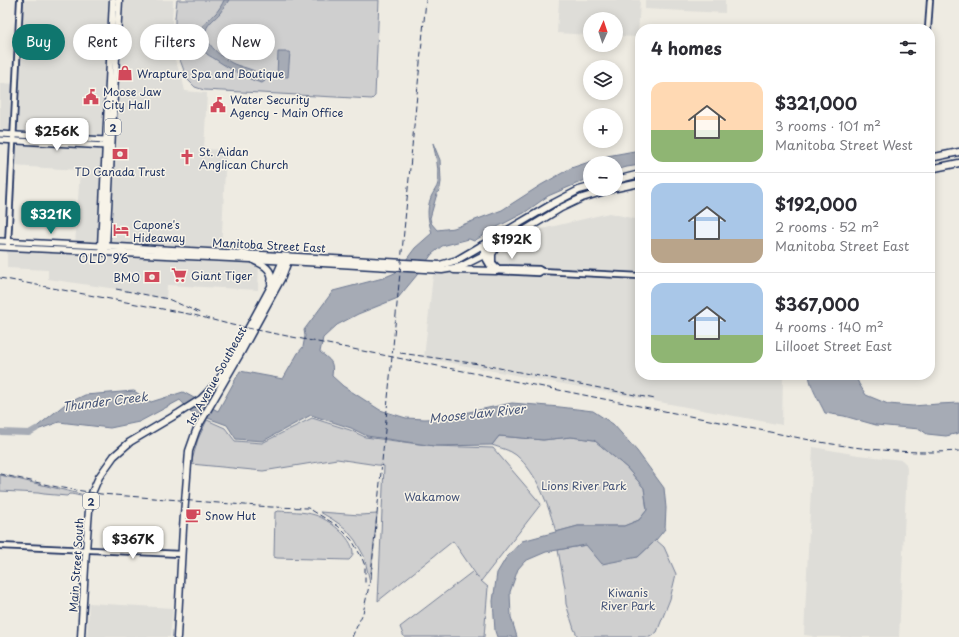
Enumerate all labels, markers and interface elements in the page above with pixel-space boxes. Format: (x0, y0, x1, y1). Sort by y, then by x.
north arrow (583, 12, 623, 52)
map controls (583, 12, 623, 196)
chip: Buy (12, 24, 65, 60)
chip: Rent (73, 24, 132, 60)
chip: Filters (140, 24, 209, 60)
chip: New (217, 24, 275, 60)
text: 4 homes (651, 35, 722, 61)
icon: filters (897, 37, 919, 59)
button: layers (583, 60, 623, 100)
shop icon: Wrapture Spa and Boutique (116, 64, 134, 82)
place label: Wrapture Spa and Boutique (137, 65, 284, 82)
place label: Moose Jaw City Hall (103, 83, 162, 113)
public building icon: Moose Jaw City Hall (82, 88, 100, 106)
text: $321,000 (775, 90, 857, 116)
place label: Water Security Agency - Main Office (230, 91, 343, 121)
public building icon: Water Security Agency - Main Office (209, 96, 227, 114)
icon: home (683, 98, 731, 146)
button: + (583, 108, 623, 148)
text: 3 rooms · 101 m² (775, 116, 881, 135)
pin: $256K (29, 118, 85, 152)
road number: 2 (105, 119, 121, 135)
text: $256K (35, 121, 79, 140)
text: Manitoba Street West (775, 135, 913, 154)
place label: St. Aidan Anglican Church (199, 143, 288, 173)
bank icon: TD Canada Trust (111, 145, 129, 163)
church icon: St. Aidan Anglican Church (178, 148, 196, 166)
button: − (583, 156, 623, 196)
place label: TD Canada Trust (75, 163, 166, 180)
text: $192,000 (775, 191, 857, 217)
icon: home (683, 199, 731, 247)
pin: $321K (23, 201, 79, 235)
text: $321K (30, 204, 72, 223)
place label: Capone's Hideaway (133, 216, 185, 246)
text: 2 rooms · 52 m² (775, 217, 879, 236)
hotel icon: Capone's Hideaway (112, 221, 130, 239)
pin: $192K (484, 226, 540, 260)
text: $192K (492, 229, 532, 248)
street label: Manitoba Street East (212, 234, 327, 256)
text: Manitoba Street East (775, 236, 909, 255)
district label: OLD 96 (78, 249, 130, 267)
supermarket icon: Giant Tiger (170, 266, 188, 284)
place label: Giant Tiger (191, 267, 253, 284)
bank icon: BMO (143, 268, 161, 286)
place label: BMO (114, 269, 140, 286)
text: $367,000 (775, 291, 859, 317)
icon: home (683, 299, 731, 347)
text: 4 rooms · 140 m² (775, 317, 884, 336)
street label: 1st Avenue Southeast (182, 323, 251, 429)
text: Lillooet Street East (775, 336, 892, 355)
water label: Thunder Creek (61, 387, 149, 415)
water label: Moose Jaw River (428, 399, 527, 427)
park label: Lions River Park (541, 477, 627, 494)
park label: Wakamow (404, 488, 460, 505)
road number: 2 (83, 493, 99, 509)
cafe icon: Snow Hut (184, 506, 202, 524)
place label: Snow Hut (205, 507, 257, 524)
street label: Main Street South (64, 517, 88, 613)
pin: $367K (105, 526, 161, 560)
text: $367K (112, 529, 154, 548)
park label: Kiwanis River Park (600, 584, 656, 614)

